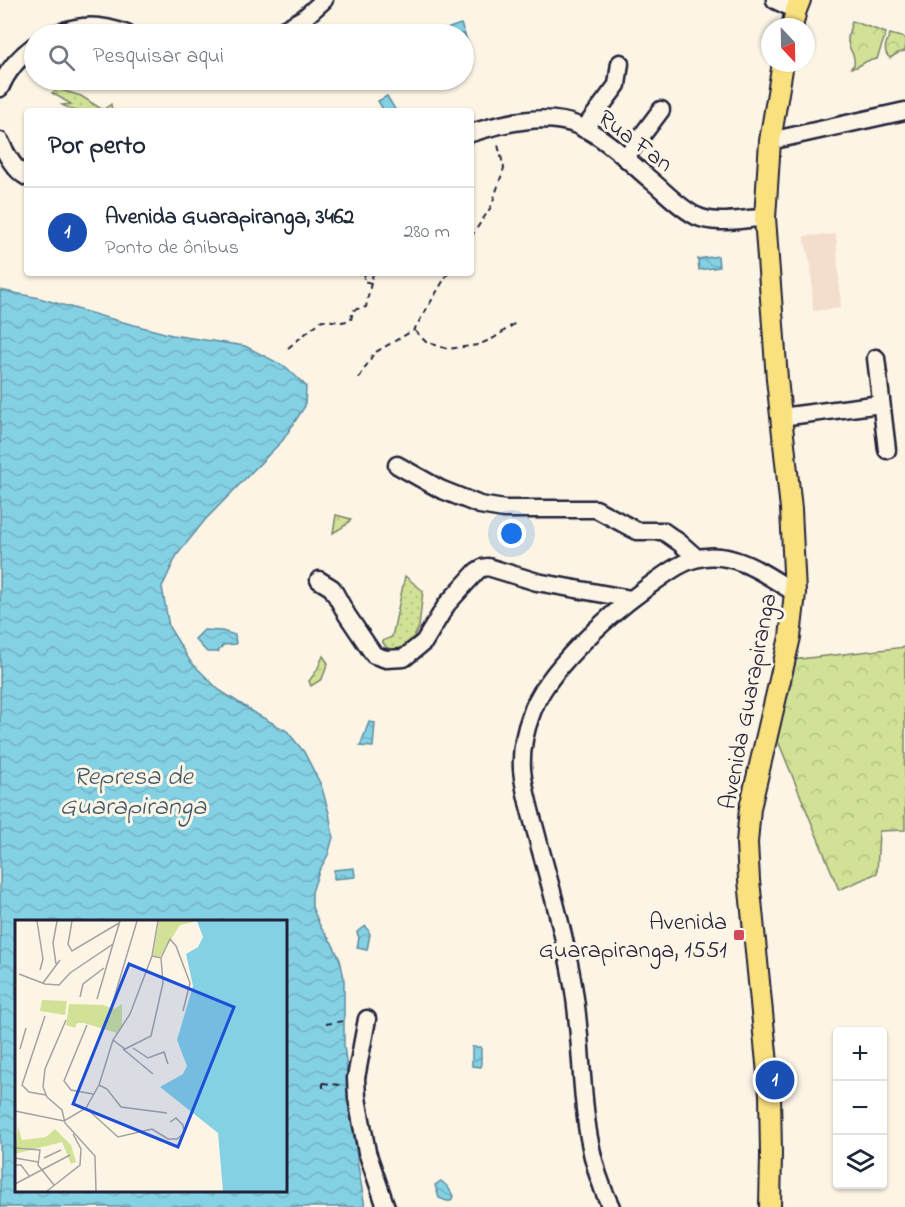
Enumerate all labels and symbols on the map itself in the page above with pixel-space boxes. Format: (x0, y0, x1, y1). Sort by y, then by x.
north arrow (761, 18, 815, 72)
street label: Rua Fan (590, 102, 679, 182)
your location (497, 519, 526, 548)
street label: Avenida Guarapiranga (711, 590, 788, 813)
water label: Represa de Guarapiranga (60, 759, 207, 827)
place label: Avenida Guarapiranga, 1551 (539, 906, 727, 969)
inset map (15, 920, 286, 1192)
marker: Avenida Guarapiranga, 1551 (732, 928, 746, 942)
pin: 1 (756, 1058, 794, 1102)

